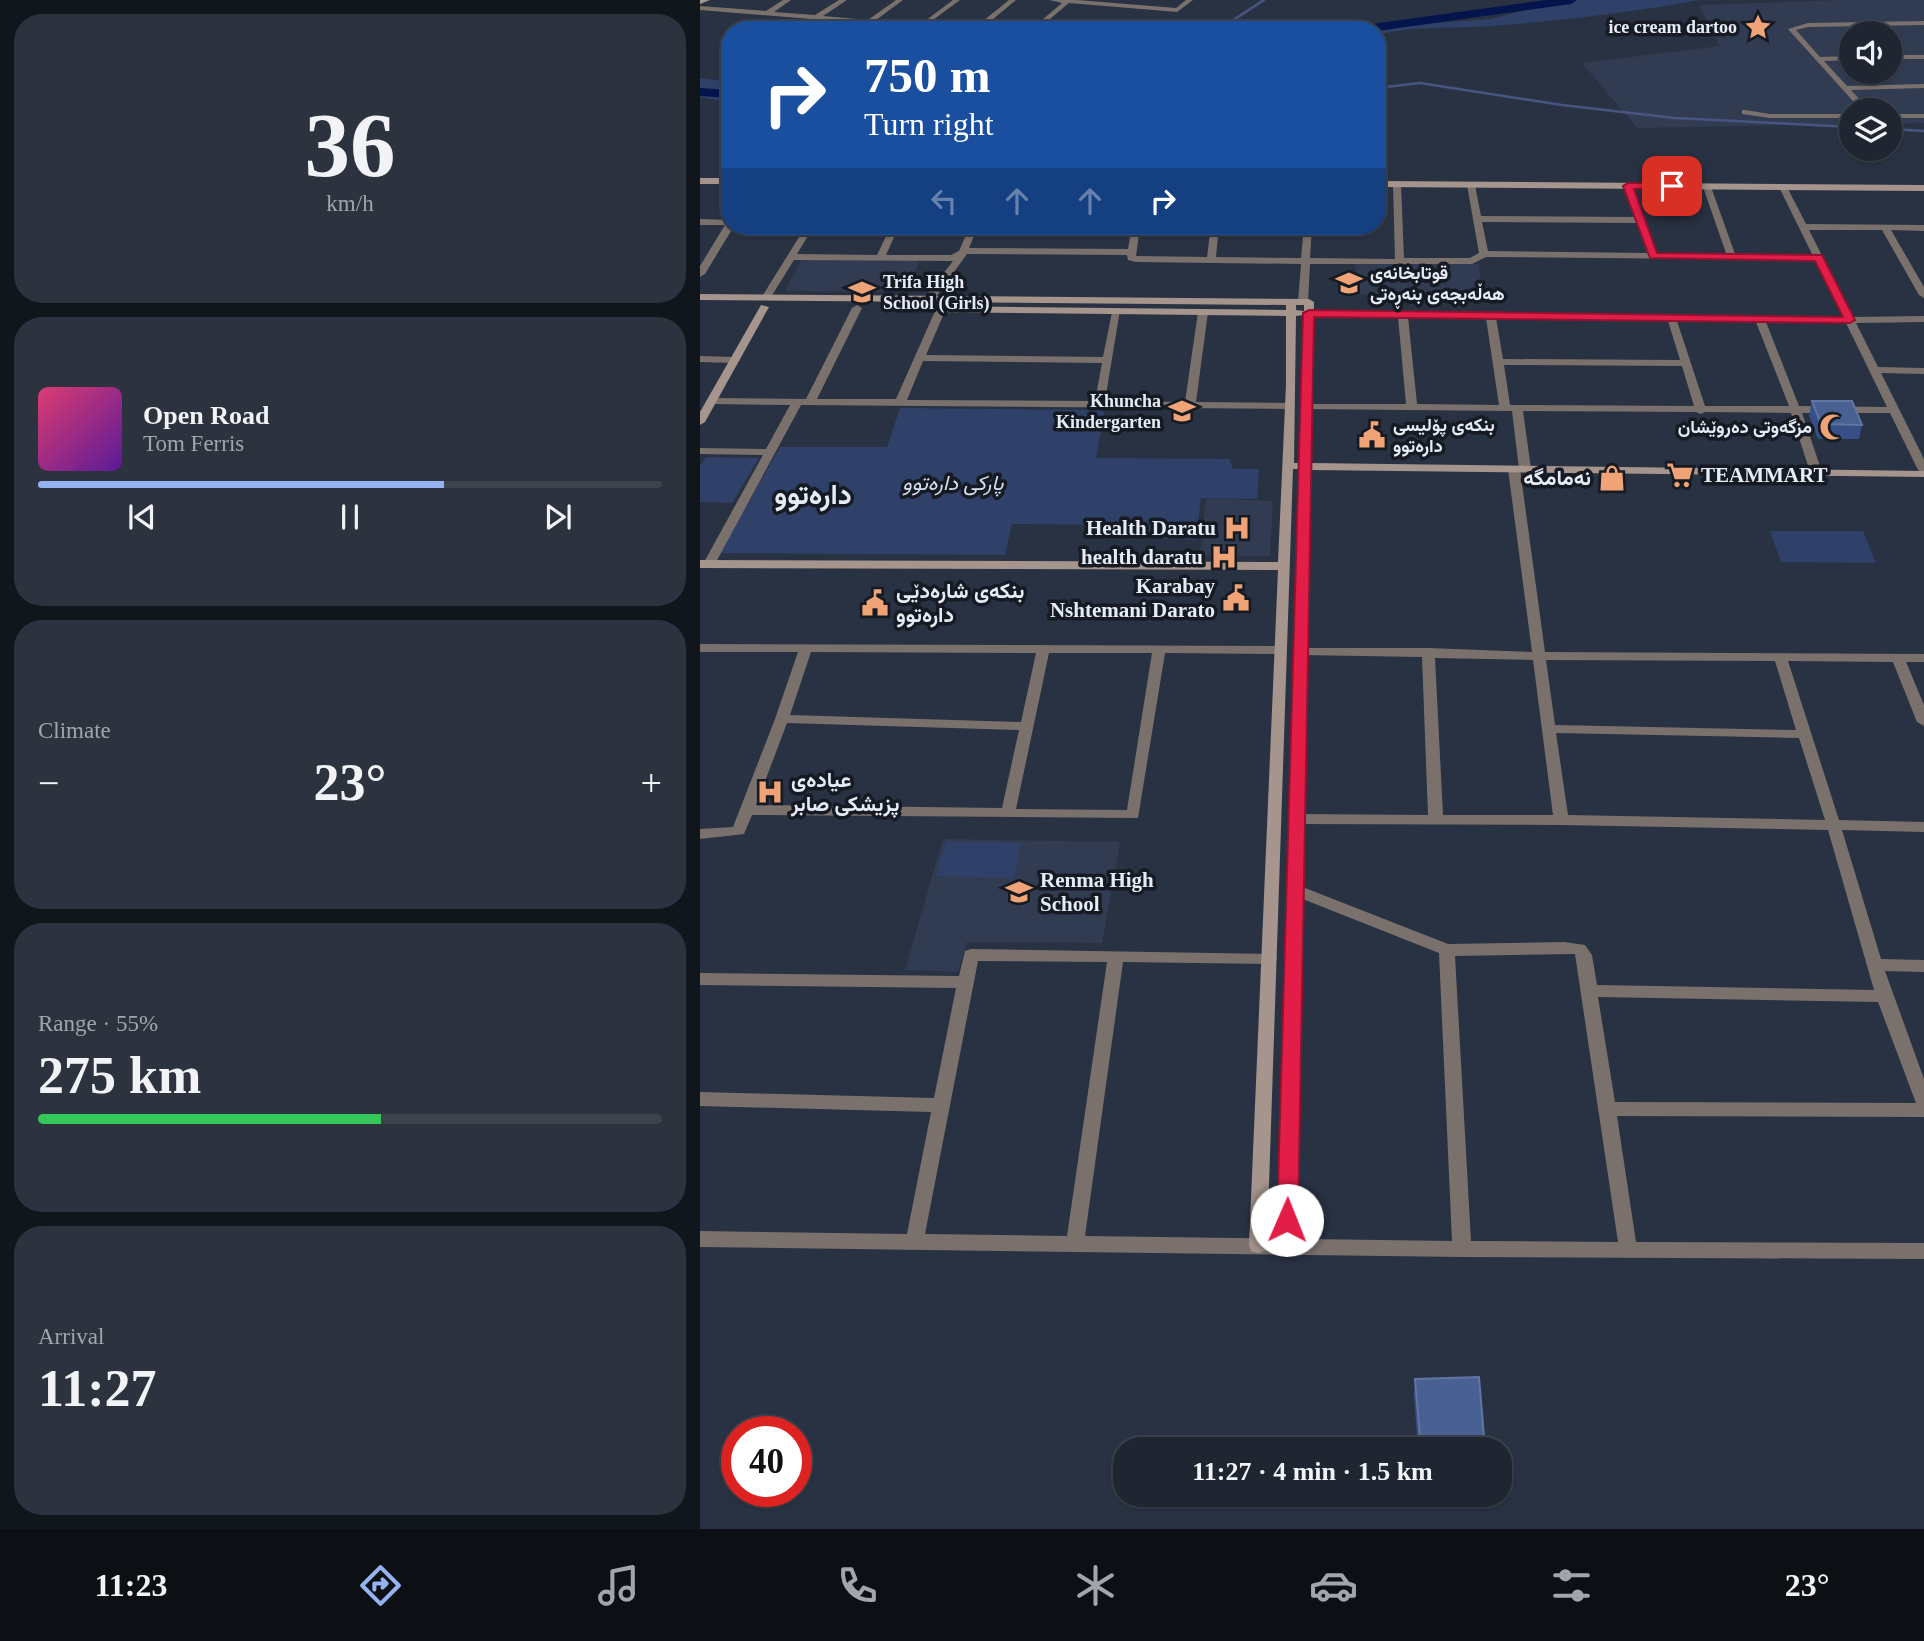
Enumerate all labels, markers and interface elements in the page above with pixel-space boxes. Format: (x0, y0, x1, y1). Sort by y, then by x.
place icon: ice cream dartoo (1743, 12, 1773, 42)
place label: ice cream dartoo (1608, 17, 1737, 37)
map controls (1839, 21, 1902, 161)
button: sound (1839, 21, 1902, 84)
text: 750 m (864, 48, 991, 103)
icon: right (749, 49, 840, 140)
text: 36 (305, 95, 396, 196)
button: layers (1839, 98, 1902, 161)
text: Turn right (864, 106, 994, 142)
pin (1642, 156, 1702, 216)
icon: arrive (1653, 167, 1691, 205)
icon: left (925, 182, 963, 220)
icon: ahead (998, 182, 1036, 220)
icon: ahead (1071, 182, 1109, 220)
icon: right (1144, 182, 1182, 220)
text: km/h (326, 191, 374, 216)
place label: قوتابخانەی هەڵەبجەی بنەڕەتی (1370, 263, 1505, 309)
school or university icon: قوتابخانەی هەڵەبجەی بنەڕەتی (1334, 268, 1364, 298)
place label: Trifa High School (Girls) (883, 272, 990, 314)
school or university icon: Trifa High School (Girls) (847, 277, 877, 307)
place label: Khuncha Kindergarten (1056, 391, 1161, 432)
school or university icon: Khuncha Kindergarten (1167, 396, 1197, 426)
text: Open Road (143, 401, 269, 430)
mosque icon: مزگەوتی دەروێشان (1818, 412, 1848, 442)
place label: بنکەی پۆلیسی دارەتوو (1393, 415, 1495, 457)
place label: مزگەوتی دەروێشان (1678, 417, 1812, 438)
public building icon: بنکەی پۆلیسی دارەتوو (1357, 420, 1387, 450)
text: Tom Ferris (143, 431, 244, 456)
supermarket icon: TEAMMART (1665, 460, 1695, 490)
shop icon: نەمامگە (1597, 463, 1627, 493)
place label: TEAMMART (1701, 463, 1827, 487)
place label: نەمامگە (1523, 466, 1591, 490)
park label: پارکی دارەتوو (903, 471, 1004, 497)
district label: دارەتوو (774, 479, 852, 512)
icon: previous (123, 498, 161, 536)
icon: pause (331, 498, 369, 536)
icon: next (539, 498, 577, 536)
hospital icon: Health Daratu (1222, 513, 1252, 543)
place label: Health Daratu (1086, 516, 1216, 540)
hospital icon: health daratu (1209, 542, 1239, 572)
place label: health daratu (1081, 545, 1203, 569)
place label: Karabay Nshtemani Darato (1050, 574, 1215, 622)
place label: بنکەی شارەدێی دارەتوو (896, 579, 1024, 628)
public building icon: Karabay Nshtemani Darato (1221, 583, 1251, 613)
public building icon: بنکەی شارەدێی دارەتوو (860, 588, 890, 618)
text: Climate (38, 718, 111, 743)
text: 23° (314, 754, 386, 811)
text: − (38, 762, 59, 804)
text: + (641, 762, 662, 804)
place label: عیادەی پزیشکی صابر (790, 768, 899, 818)
hospital icon: عیادەی پزیشکی صابر (755, 777, 785, 807)
place label: Renma High School (1040, 868, 1154, 916)
school or university icon: Renma High School (1004, 877, 1034, 907)
text: Range · 55% (38, 1011, 158, 1036)
text: 275 km (38, 1047, 201, 1104)
position arrow (1250, 1183, 1324, 1257)
text: Arrival (38, 1324, 104, 1349)
text: 11:27 (38, 1360, 156, 1417)
speed limit sign: 40 (721, 1416, 812, 1507)
text: 11:27 · 4 min · 1.5 km (1192, 1457, 1433, 1486)
icon: directions (356, 1561, 405, 1610)
icon: music (594, 1561, 643, 1610)
icon: phone (833, 1561, 882, 1610)
icon: climate (1071, 1561, 1120, 1610)
icon: car (1309, 1561, 1358, 1610)
icon: filters (1547, 1561, 1596, 1610)
text: 11:23 (95, 1567, 167, 1603)
text: 23° (1785, 1567, 1829, 1603)

